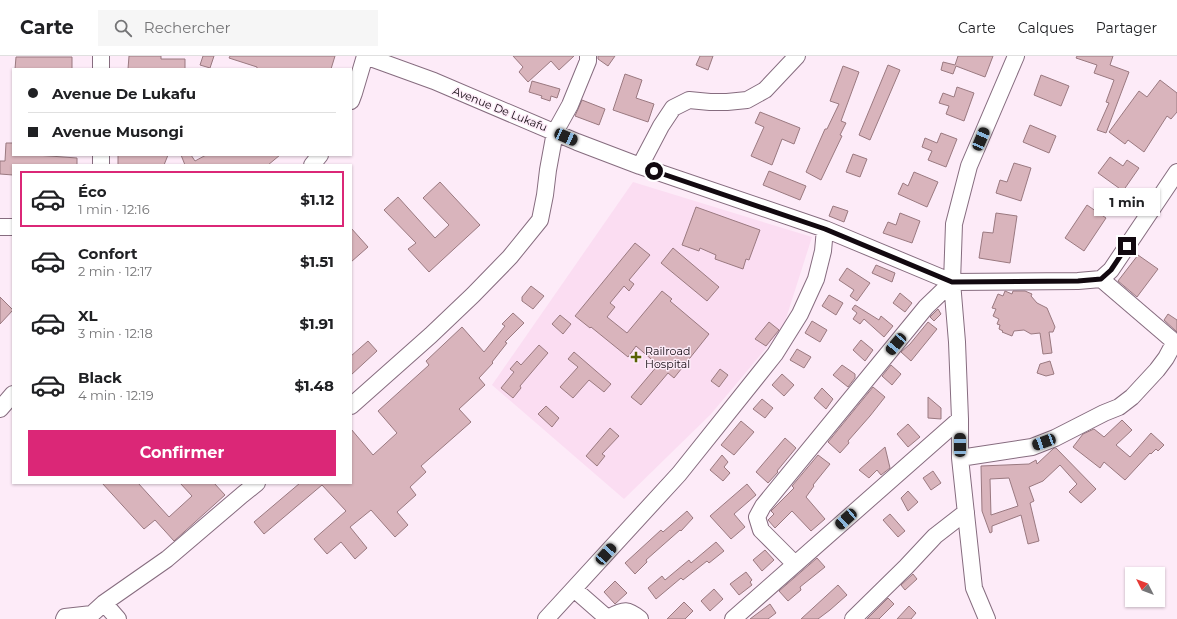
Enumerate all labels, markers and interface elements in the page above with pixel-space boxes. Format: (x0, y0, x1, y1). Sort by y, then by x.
search box (98, 10, 378, 46)
text: Carte (20, 16, 74, 39)
icon: search (112, 17, 134, 39)
text: Rechercher (144, 18, 231, 37)
text: Carte (958, 19, 996, 37)
text: Calques (1018, 19, 1074, 37)
text: Partager (1096, 19, 1157, 37)
text: Avenue De Lukafu (52, 84, 196, 103)
street label: Avenue De Lukafu (451, 84, 549, 134)
text: Avenue Musongi (52, 122, 184, 141)
car (971, 126, 991, 152)
car (553, 127, 579, 147)
route start (645, 162, 663, 180)
icon: car (30, 181, 66, 217)
text: Éco (78, 182, 107, 201)
callout: 1 min (1094, 188, 1160, 216)
text: $1.12 (300, 190, 334, 209)
text: 1 min (1109, 194, 1145, 210)
text: 1 min · 12:16 (78, 201, 150, 217)
route end (1118, 237, 1136, 255)
icon: car (30, 243, 66, 279)
text: Confort (78, 244, 138, 263)
text: $1.51 (300, 252, 334, 271)
text: 2 min · 12:17 (78, 263, 152, 279)
icon: car (30, 305, 66, 341)
text: XL (78, 306, 97, 325)
text: $1.91 (299, 314, 334, 333)
text: 3 min · 12:18 (78, 325, 153, 341)
car (884, 331, 908, 357)
place label: Railroad Hospital (645, 344, 690, 371)
marker: Railroad Hospital (630, 351, 642, 363)
icon: car (30, 367, 66, 403)
text: Black (78, 368, 122, 387)
text: $1.48 (294, 376, 334, 395)
text: 4 min · 12:19 (78, 387, 154, 403)
button: Confirmer (28, 430, 336, 476)
car (1031, 432, 1057, 452)
car (954, 433, 966, 457)
car (833, 507, 859, 531)
car (594, 541, 618, 567)
north arrow (1125, 567, 1165, 607)
map controls (1125, 567, 1165, 607)

